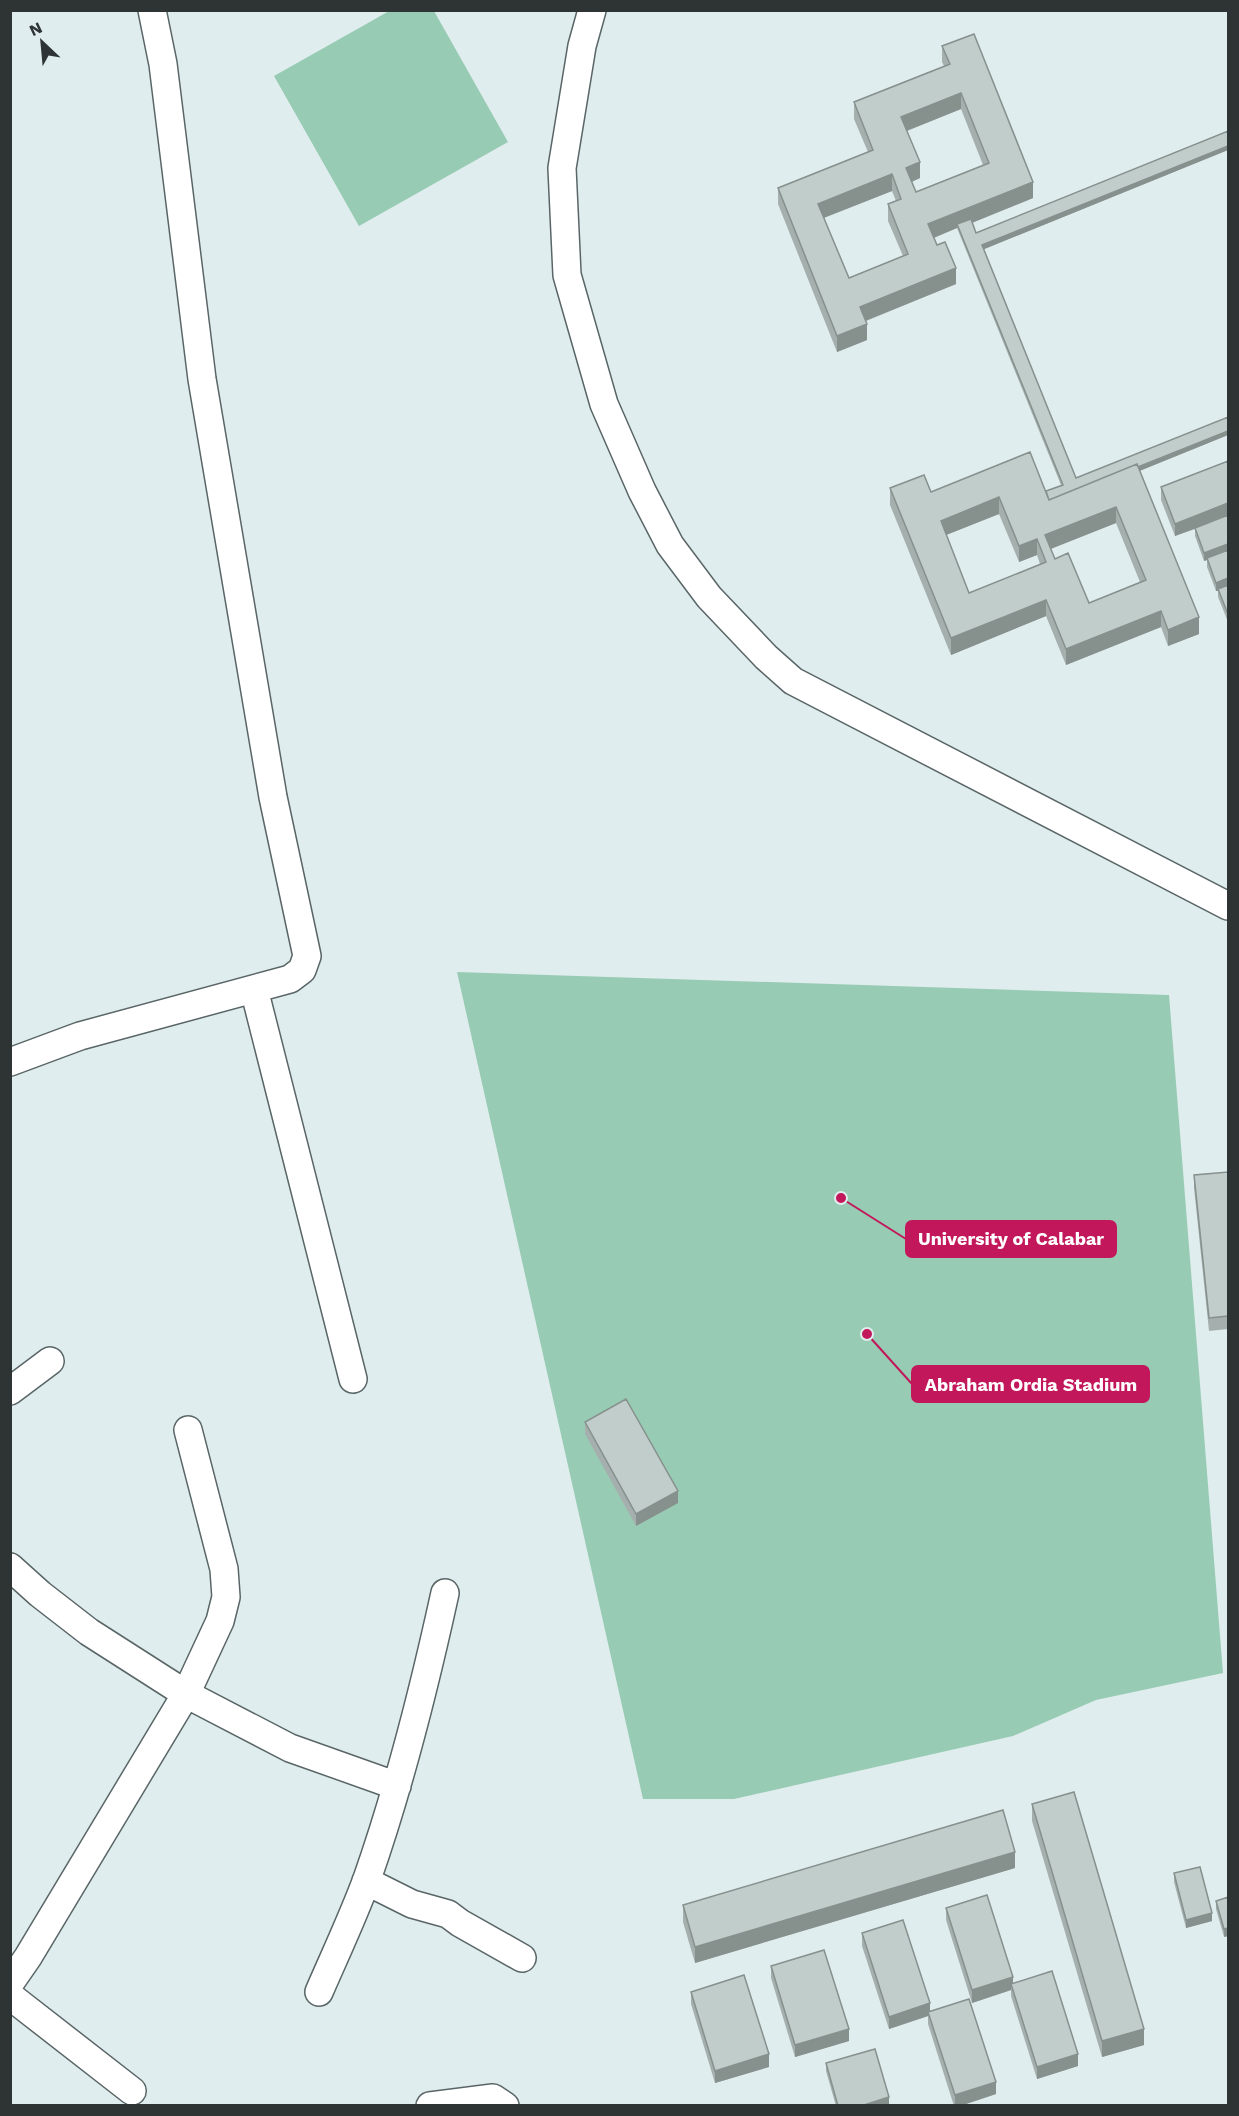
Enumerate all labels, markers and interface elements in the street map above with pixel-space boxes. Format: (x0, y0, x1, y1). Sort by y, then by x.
north arrow (12, 12, 72, 72)
text: N (26, 18, 45, 40)
callout: University of Calabar (906, 1221, 1116, 1257)
text: University of Calabar (918, 1228, 1104, 1249)
callout: Abraham Ordia Stadium (912, 1366, 1149, 1402)
text: Abraham Ordia Stadium (925, 1374, 1137, 1395)

